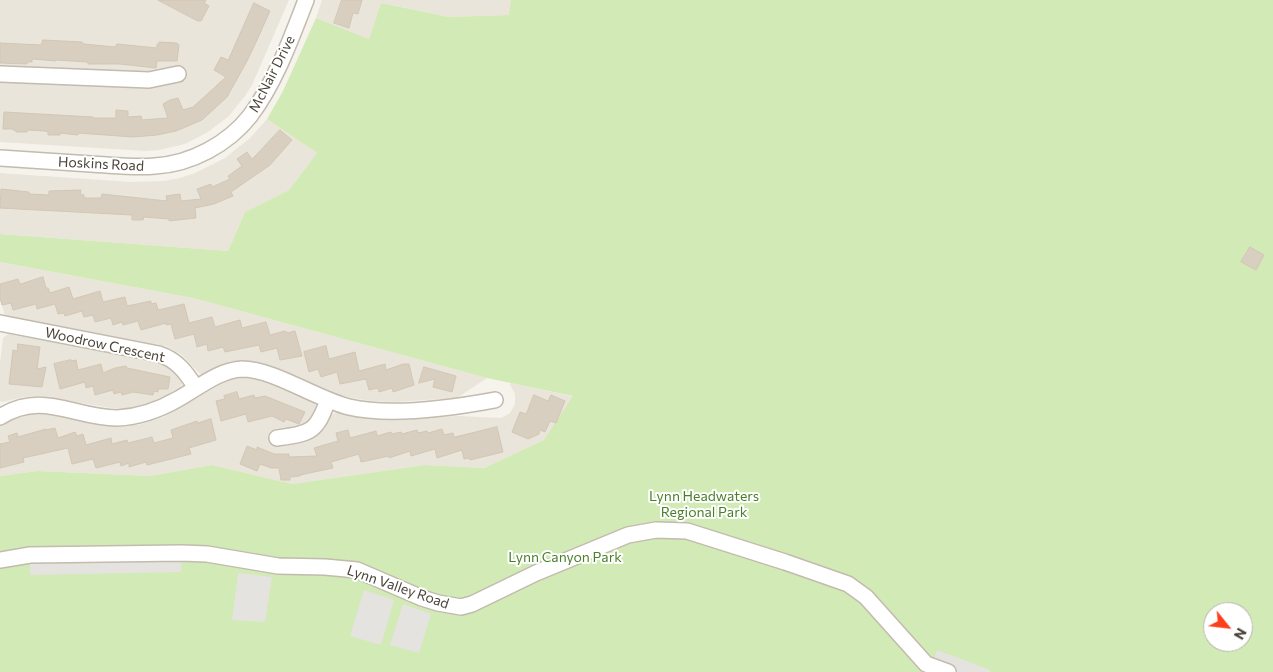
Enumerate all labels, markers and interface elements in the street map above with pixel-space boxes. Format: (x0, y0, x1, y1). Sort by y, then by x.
street label: McNair Drive (245, 33, 299, 115)
street label: Hoskins Road (58, 153, 144, 175)
street label: Woodrow Crescent (43, 324, 167, 366)
park label: Lynn Headwaters Regional Park (649, 488, 759, 520)
park label: Lynn Canyon Park (508, 549, 622, 565)
street label: Lynn Valley Road (345, 562, 451, 612)
north arrow (1203, 602, 1253, 652)
text: N (1231, 625, 1251, 643)

